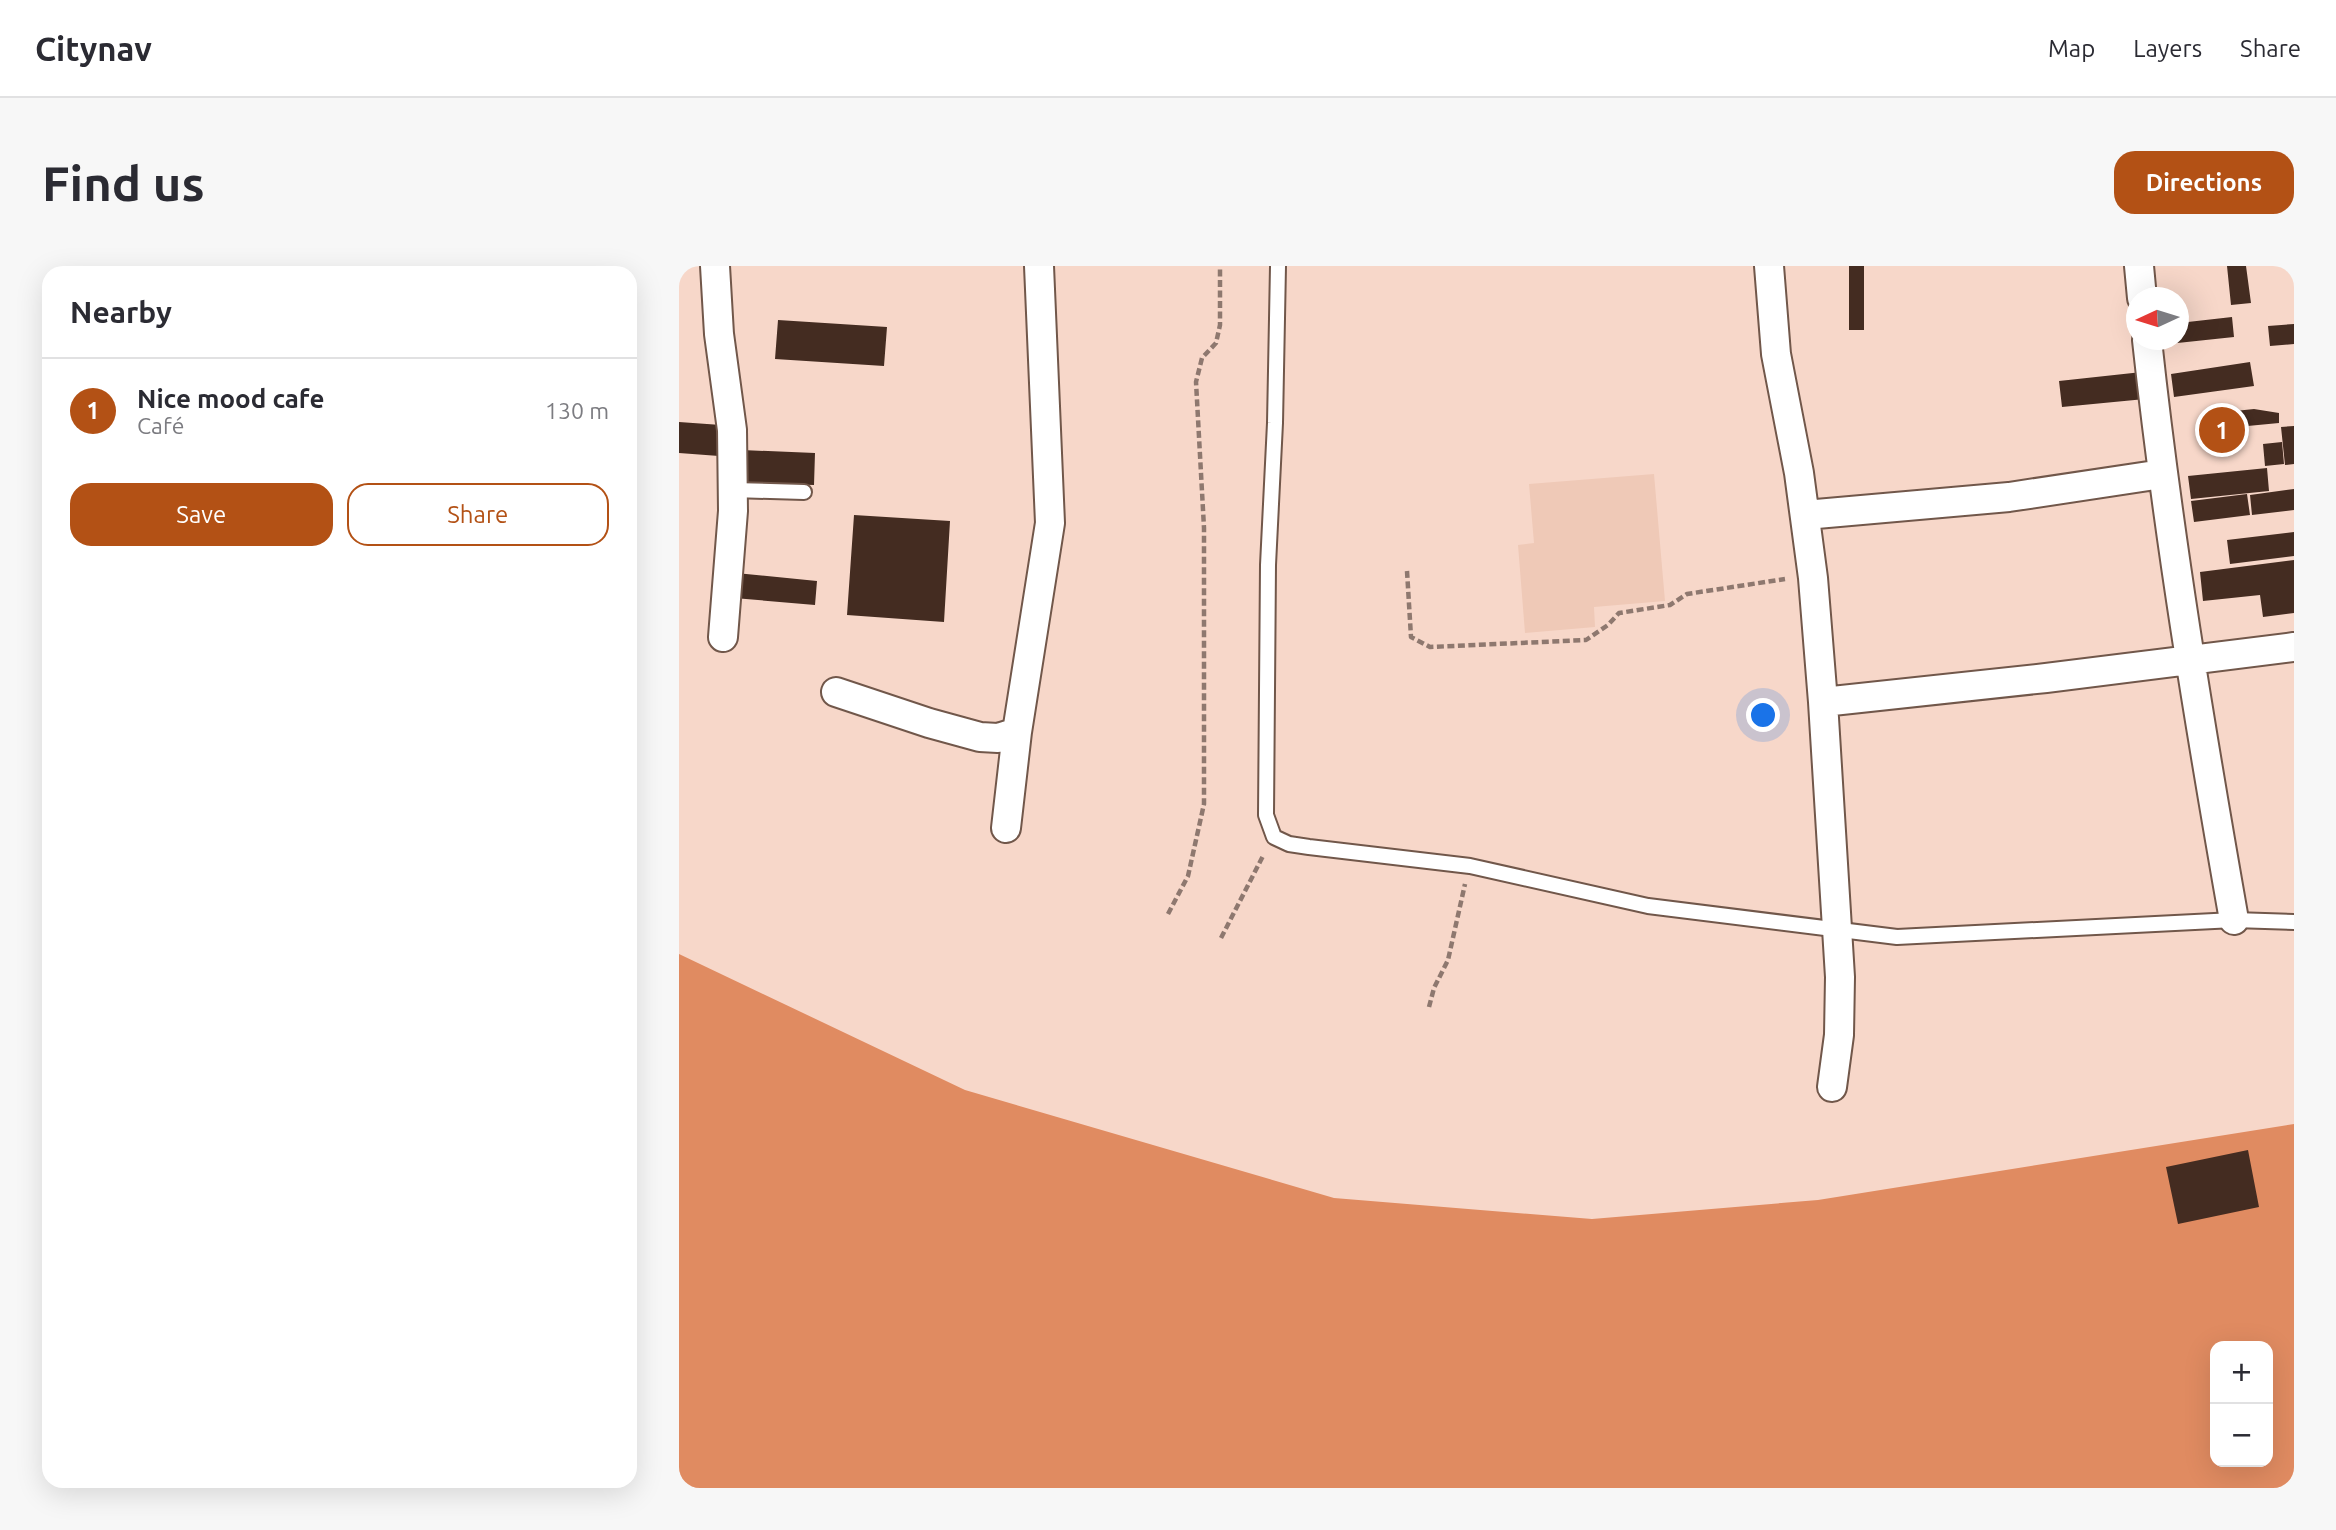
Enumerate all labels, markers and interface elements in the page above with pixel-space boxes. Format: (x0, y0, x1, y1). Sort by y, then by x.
text: Citynav (35, 30, 152, 67)
text: Map (2048, 35, 2095, 62)
text: Layers (2133, 35, 2202, 62)
text: Share (2240, 35, 2301, 62)
button: Directions (2114, 151, 2294, 214)
text: Find us (42, 155, 205, 210)
north arrow (2126, 287, 2189, 350)
text: Nearby (70, 295, 172, 329)
text: Nice mood cafe (137, 384, 324, 413)
text: 1 (87, 398, 99, 423)
text: 130 m (545, 398, 609, 423)
pin: 1 (2199, 404, 2245, 456)
text: Café (137, 413, 184, 438)
button: Save (70, 483, 333, 546)
button: Share (347, 483, 609, 546)
your location (1746, 698, 1780, 732)
map controls (2210, 1341, 2273, 1467)
button: + (2210, 1341, 2273, 1404)
button: − (2210, 1404, 2273, 1467)

